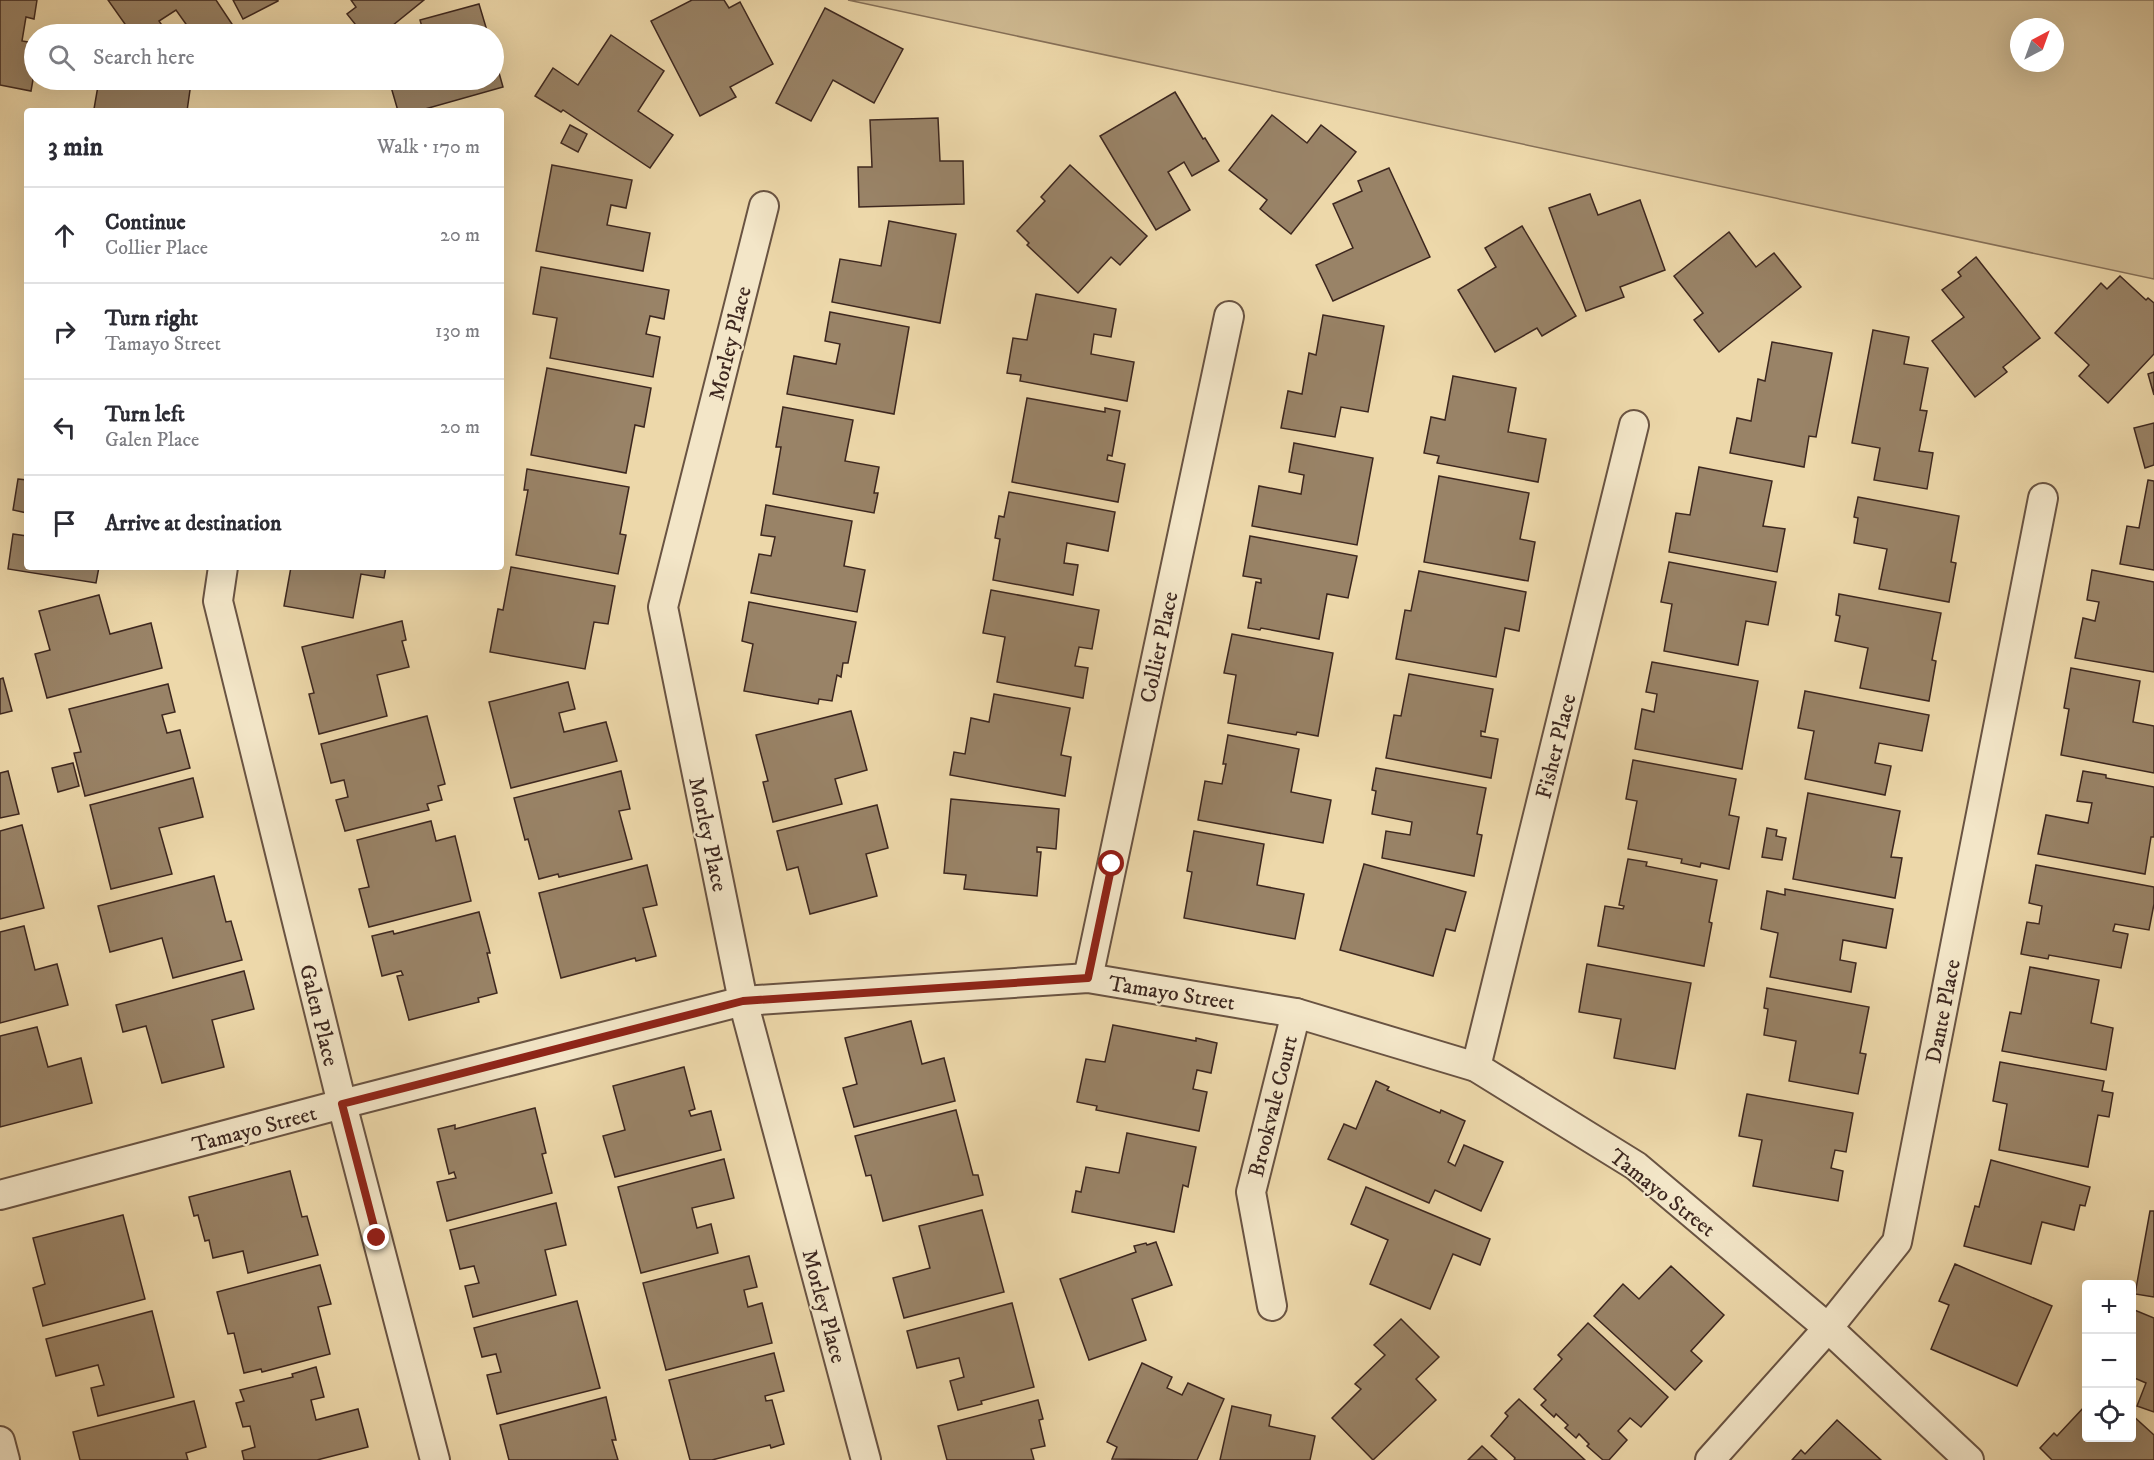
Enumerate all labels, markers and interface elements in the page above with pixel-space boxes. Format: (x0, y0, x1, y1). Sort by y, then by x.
north arrow (2010, 18, 2064, 72)
search box (24, 24, 504, 90)
icon: search (45, 41, 78, 74)
text: Search here (93, 44, 195, 71)
text: 3 min (48, 131, 103, 164)
text: Walk · 170 m (377, 135, 480, 160)
text: Continue (105, 209, 186, 236)
icon: ahead (48, 219, 81, 252)
text: 20 m (440, 223, 480, 248)
text: Collier Place (105, 236, 208, 261)
street label: Morley Place (703, 284, 758, 403)
text: Turn right (105, 305, 198, 332)
icon: right (48, 315, 81, 348)
text: 130 m (435, 319, 480, 344)
text: Tamayo Street (105, 332, 221, 357)
text: Turn left (105, 401, 185, 428)
icon: left (48, 411, 81, 444)
text: 20 m (440, 415, 480, 440)
text: Galen Place (105, 428, 199, 453)
icon: arrive (48, 507, 81, 540)
text: Arrive at destination (105, 510, 282, 537)
street label: Collier Place (1134, 589, 1184, 706)
street label: Fisher Place (1530, 691, 1583, 802)
street label: Morley Place (682, 775, 733, 894)
route start (1098, 850, 1124, 876)
street label: Dante Place (1920, 957, 1967, 1065)
street label: Galen Place (293, 962, 344, 1069)
street label: Tamayo Street (1107, 970, 1237, 1017)
street label: Brookvale Court (1243, 1033, 1304, 1180)
street label: Tamayo Street (189, 1100, 320, 1159)
street label: Tamayo Street (1603, 1143, 1721, 1243)
route end (363, 1224, 389, 1250)
street label: Morley Place (795, 1247, 852, 1366)
map controls (2082, 1280, 2136, 1442)
button: + (2082, 1280, 2136, 1334)
button: − (2082, 1334, 2136, 1388)
button: locate (2082, 1388, 2136, 1442)

